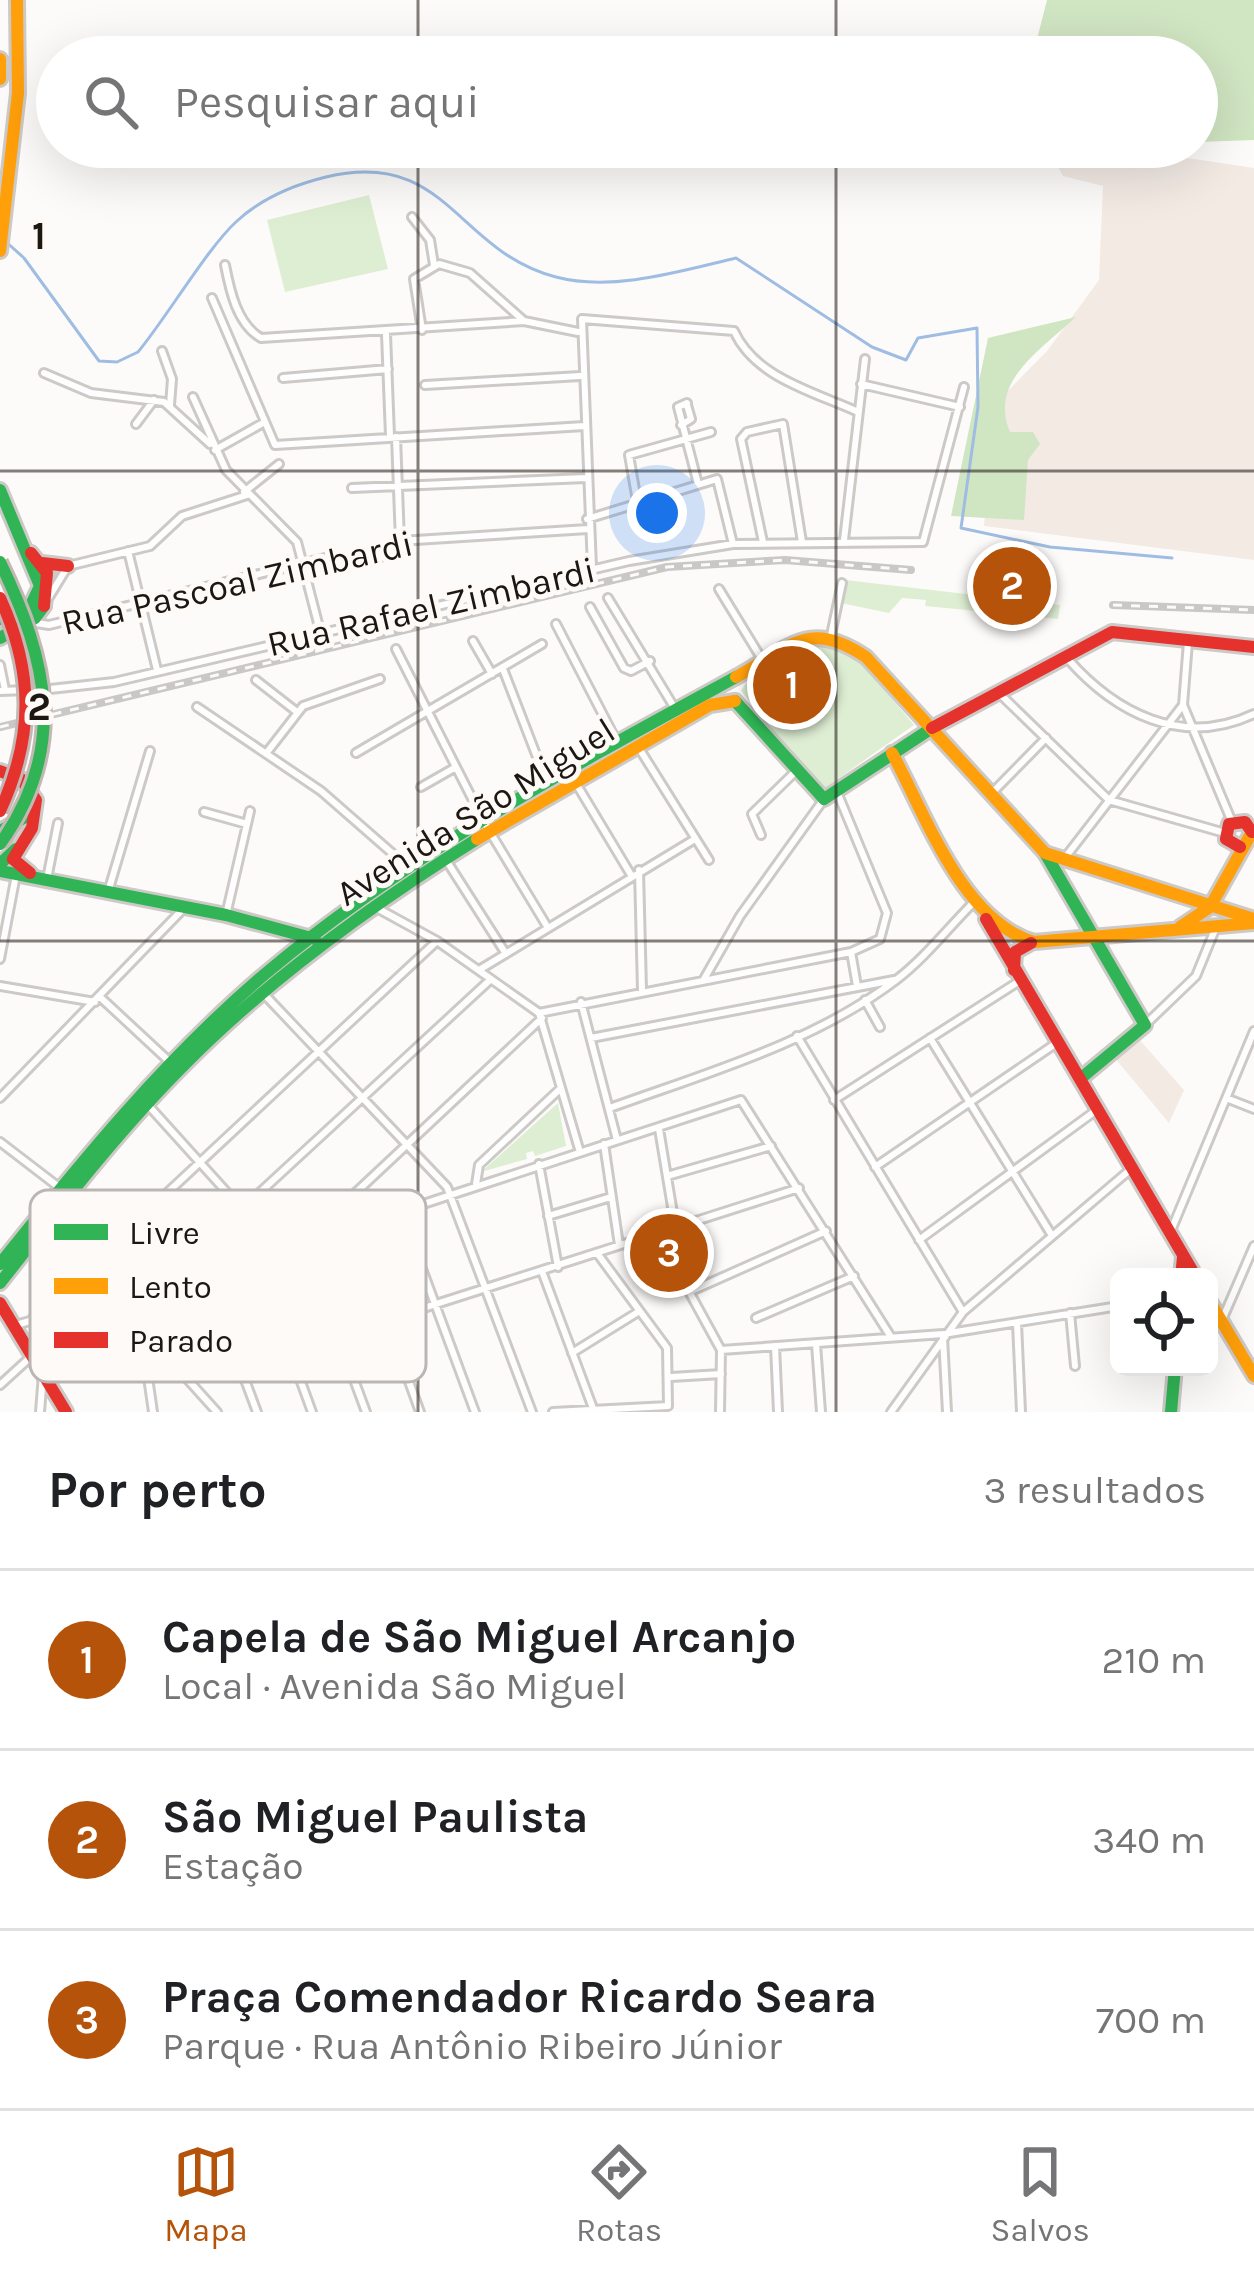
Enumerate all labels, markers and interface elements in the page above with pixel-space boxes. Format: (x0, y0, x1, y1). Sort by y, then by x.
search box (36, 36, 1218, 168)
icon: search (78, 69, 144, 135)
text: Pesquisar aqui (174, 76, 480, 128)
text: 1 (32, 213, 46, 259)
your location (627, 483, 687, 543)
street label: Rua Pascoal Zimbardi (57, 522, 417, 644)
pin: 2 (973, 541, 1051, 631)
street label: Rua Rafael Zimbardi (263, 549, 599, 665)
pin: 1 (753, 640, 831, 730)
text: 2 (27, 684, 51, 730)
street label: Avenida São Miguel (329, 709, 622, 915)
legend (30, 1190, 426, 1382)
pin: 3 (630, 1208, 708, 1298)
text: Livre (129, 1214, 200, 1252)
text: Lento (129, 1268, 212, 1306)
map controls (1110, 1268, 1218, 1376)
button: locate (1110, 1268, 1218, 1376)
text: Parado (129, 1322, 233, 1360)
text: Por perto (48, 1460, 267, 1520)
text: 3 resultados (984, 1467, 1206, 1513)
text: Capela de São Miguel Arcanjo (162, 1611, 796, 1663)
text: 1 (80, 1637, 94, 1683)
text: 210 m (1102, 1637, 1206, 1683)
text: Local · Avenida São Miguel (162, 1663, 627, 1709)
text: São Miguel Paulista (162, 1791, 588, 1843)
text: 2 (75, 1817, 99, 1863)
text: 340 m (1092, 1817, 1206, 1863)
text: Estação (162, 1843, 303, 1889)
text: Praça Comendador Ricardo Seara (162, 1971, 877, 2023)
text: 3 (75, 1997, 99, 2043)
text: 700 m (1096, 1997, 1206, 2043)
text: Parque · Rua Antônio Ribeiro Júnior (162, 2023, 782, 2069)
tab: Mapa (164, 2139, 248, 2249)
tab: Rotas (576, 2139, 662, 2249)
tab: Salvos (990, 2139, 1090, 2249)

